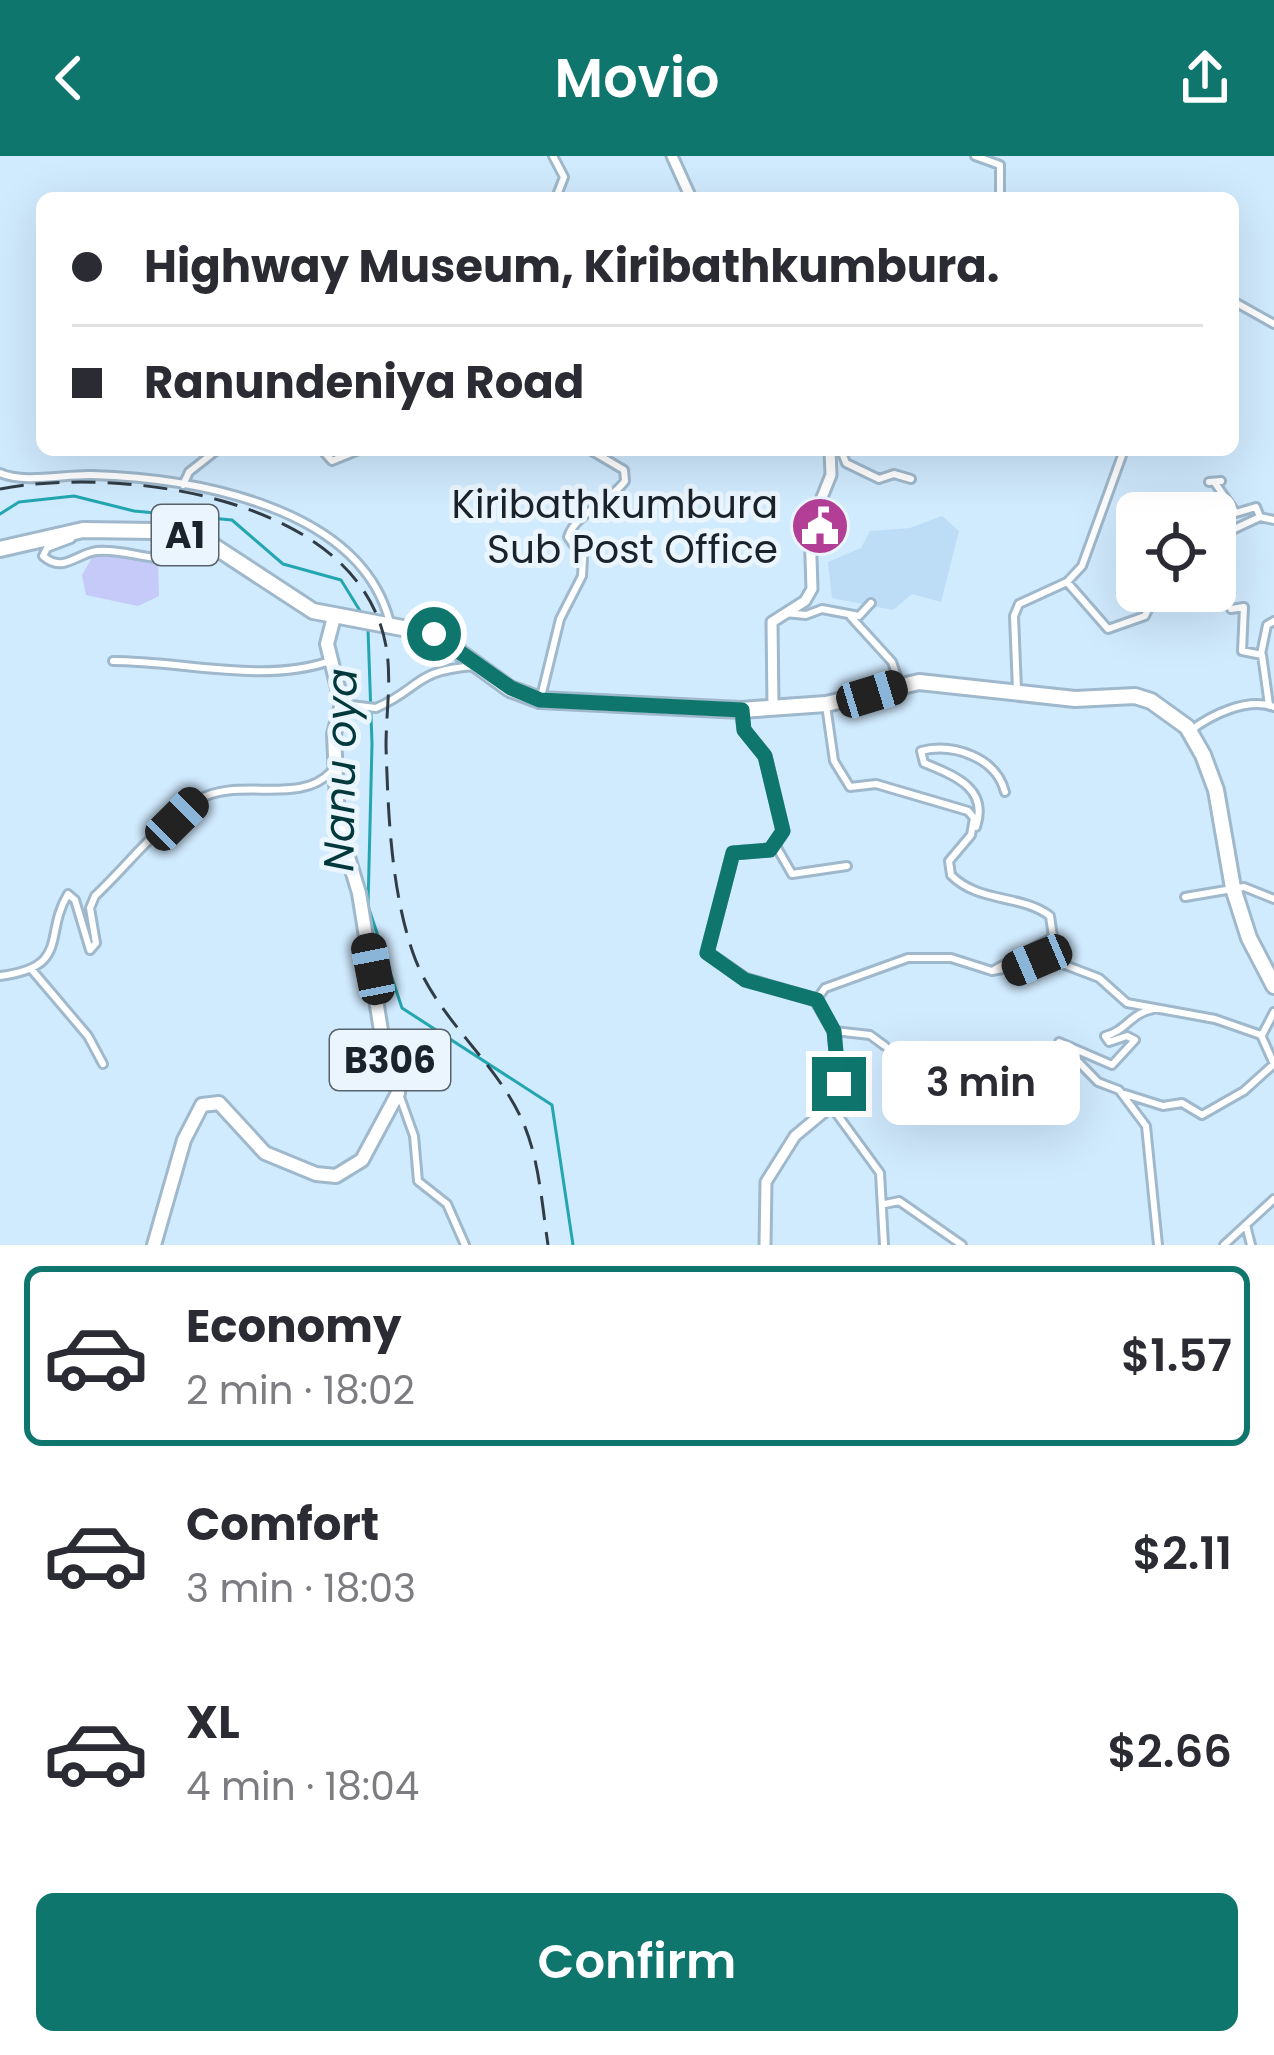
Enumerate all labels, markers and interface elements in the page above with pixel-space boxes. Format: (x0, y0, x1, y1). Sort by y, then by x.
text: Movio (555, 40, 719, 116)
icon: back (36, 45, 102, 111)
icon: share (1172, 45, 1238, 111)
text: Highway Museum, Kiribathkumbura. (144, 235, 1000, 298)
text: Ranundeniya Road (144, 351, 584, 414)
place label: Kiribathkumbura Sub Post Office (452, 477, 778, 577)
map controls (1116, 492, 1236, 612)
button: locate (1116, 492, 1236, 612)
public building icon: Kiribathkumbura Sub Post Office (789, 495, 851, 557)
road number: A1 (152, 505, 218, 565)
route start (407, 607, 461, 661)
car (832, 666, 912, 722)
water label: Nanu oya (309, 668, 372, 872)
car (139, 781, 215, 857)
car (997, 929, 1077, 991)
car (348, 930, 398, 1008)
road number: B306 (330, 1030, 450, 1090)
callout: 3 min (881, 1042, 1079, 1126)
text: 3 min (926, 1055, 1036, 1110)
route end (812, 1057, 866, 1111)
text: Economy (186, 1295, 401, 1358)
icon: car (42, 1302, 150, 1410)
text: $1.57 (1121, 1324, 1232, 1387)
text: 2 min · 18:02 (186, 1363, 415, 1418)
text: Comfort (186, 1493, 379, 1556)
icon: car (42, 1500, 150, 1608)
text: $2.11 (1132, 1522, 1232, 1585)
text: 3 min · 18:03 (186, 1561, 416, 1616)
text: XL (186, 1691, 240, 1754)
icon: car (42, 1698, 150, 1806)
text: $2.66 (1107, 1720, 1232, 1783)
text: 4 min · 18:04 (186, 1759, 419, 1814)
button: Confirm (36, 1893, 1238, 2031)

